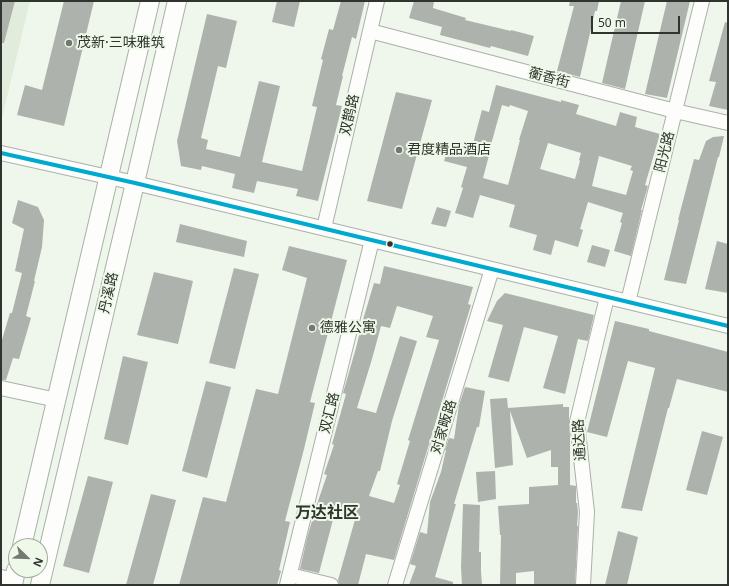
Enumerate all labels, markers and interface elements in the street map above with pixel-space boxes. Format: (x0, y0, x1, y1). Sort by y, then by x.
scale bar (593, 8, 682, 34)
text: 50 m (598, 14, 626, 31)
place label: 茂新·三味雅筑 (77, 35, 165, 51)
marker: 茂新·三味雅筑 (64, 38, 74, 48)
street label: 蘅香街 (527, 64, 571, 92)
street label: 双鹊路 (337, 93, 363, 137)
street label: 阳光路 (652, 130, 678, 174)
place label: 君度精品酒店 (407, 142, 491, 158)
marker: 君度精品酒店 (394, 145, 404, 155)
unlabelled marker (385, 239, 395, 249)
street label: 丹溪路 (96, 271, 122, 315)
place label: 德雅公寓 (320, 320, 376, 336)
marker: 德雅公寓 (307, 323, 317, 333)
street label: 双汇路 (317, 391, 343, 435)
street label: 对家畈路 (428, 398, 460, 456)
street label: 通达路 (571, 419, 589, 461)
district label: 万达社区 (295, 503, 359, 523)
north arrow (8, 538, 48, 578)
text: N (30, 555, 47, 570)

